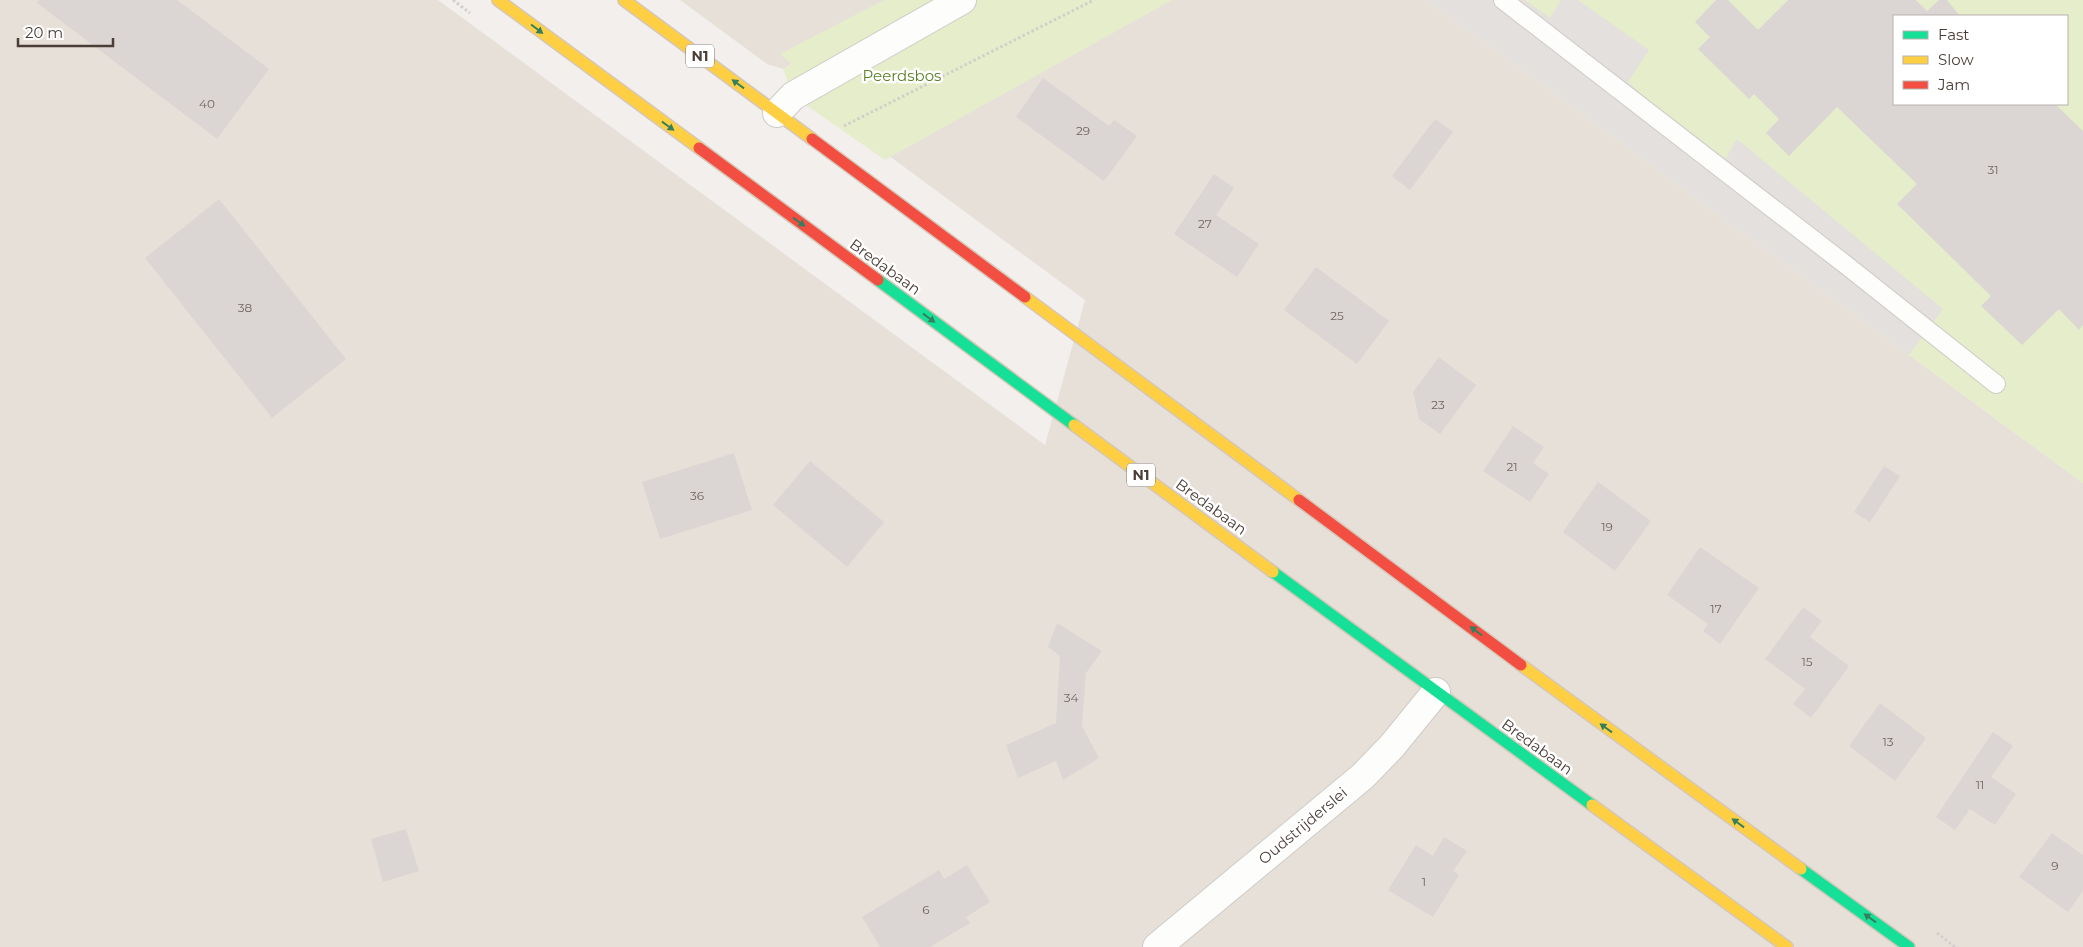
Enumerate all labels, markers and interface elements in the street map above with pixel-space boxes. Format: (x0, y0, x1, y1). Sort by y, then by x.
scale bar (18, 15, 112, 47)
legend (1893, 15, 2068, 105)
text: 20 m (25, 23, 63, 42)
one-way arrow (530, 24, 544, 34)
text: Fast (1938, 25, 1969, 44)
road number: N1 (686, 44, 714, 68)
text: Slow (1938, 50, 1974, 69)
park label: Peerdsbos (863, 66, 941, 85)
text: Jam (1937, 75, 1970, 94)
one-way arrow (731, 79, 745, 89)
house number: 40 (199, 96, 215, 111)
one-way arrow (661, 120, 674, 131)
house number: 29 (1076, 123, 1090, 138)
house number: 31 (1987, 162, 1999, 177)
house number: 27 (1198, 216, 1212, 231)
one-way arrow (792, 217, 806, 227)
street label: Bredabaan (846, 234, 925, 299)
house number: 38 (238, 300, 253, 315)
house number: 25 (1330, 308, 1344, 323)
one-way arrow (923, 313, 936, 323)
house number: 23 (1431, 397, 1445, 412)
house number: 21 (1506, 459, 1518, 474)
road number: N1 (1127, 464, 1155, 486)
street label: Bredabaan (1172, 474, 1251, 539)
house number: 36 (690, 488, 704, 503)
house number: 19 (1601, 519, 1613, 534)
house number: 17 (1710, 601, 1722, 616)
one-way arrow (1470, 626, 1483, 637)
house number: 15 (1801, 654, 1813, 669)
house number: 34 (1064, 690, 1078, 705)
street label: Bredabaan (1498, 714, 1577, 779)
one-way arrow (1599, 723, 1613, 733)
house number: 13 (1882, 734, 1894, 749)
house number: 11 (1976, 777, 1984, 792)
street label: Oudstrijderslei (1254, 783, 1351, 868)
one-way arrow (1731, 818, 1745, 828)
house number: 9 (2051, 858, 2059, 873)
house number: 1 (1422, 874, 1426, 889)
house number: 6 (922, 902, 930, 917)
one-way arrow (1864, 913, 1877, 924)

